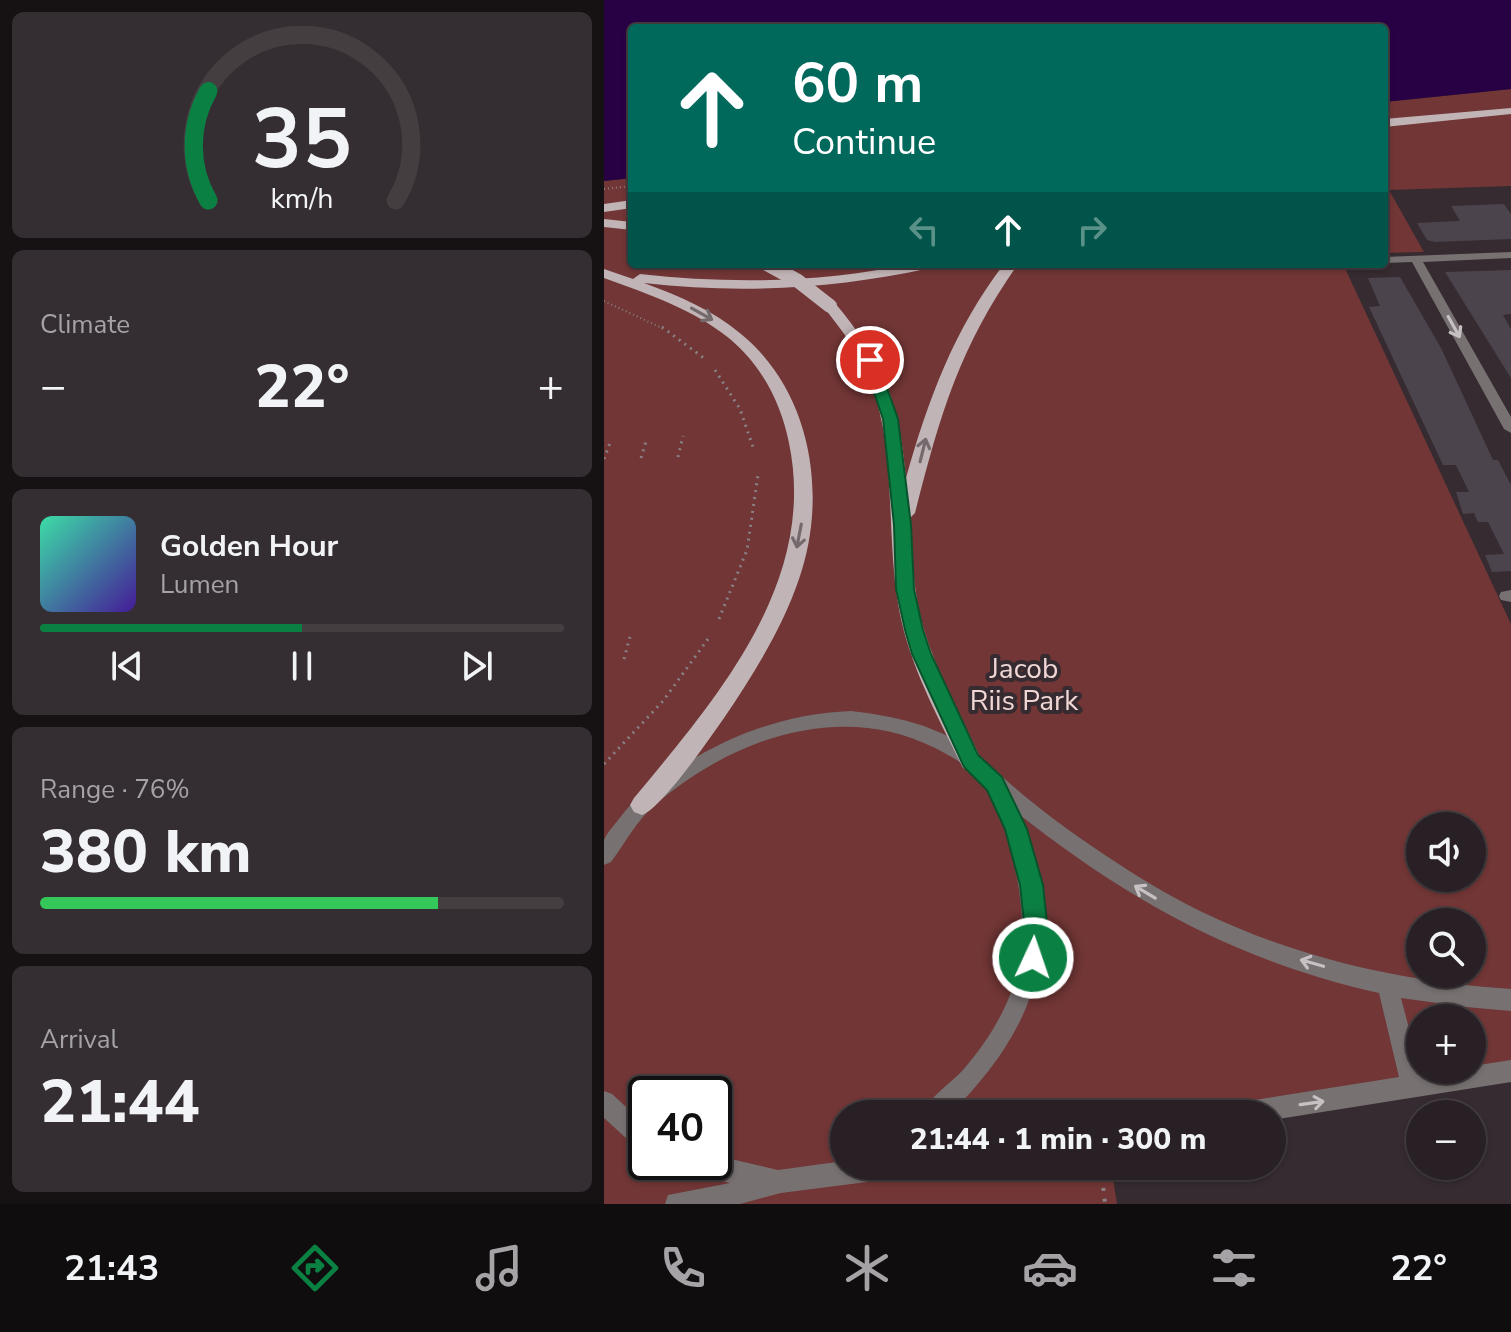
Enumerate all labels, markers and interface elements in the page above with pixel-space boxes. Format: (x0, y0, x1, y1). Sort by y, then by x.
text: 60 m (792, 45, 923, 122)
icon: ahead (660, 56, 764, 160)
text: 35 (252, 83, 352, 196)
text: Continue (792, 118, 936, 167)
text: km/h (271, 179, 333, 218)
icon: left (902, 208, 946, 252)
icon: ahead (986, 208, 1030, 252)
icon: right (1070, 208, 1114, 252)
one-way arrow (690, 306, 713, 322)
text: Climate (40, 307, 130, 342)
one-way arrow (1446, 315, 1462, 338)
pin (836, 326, 904, 394)
icon: arrive (848, 338, 892, 382)
text: 22° (254, 346, 350, 428)
text: − (40, 357, 66, 417)
text: + (538, 357, 564, 417)
one-way arrow (917, 437, 932, 463)
one-way arrow (790, 522, 805, 548)
text: Golden Hour (160, 526, 338, 567)
text: Lumen (160, 567, 239, 602)
icon: previous (105, 644, 149, 688)
icon: pause (280, 644, 324, 688)
icon: next (455, 644, 499, 688)
park label: Jacob Riis Park (970, 650, 1079, 720)
text: Range · 76% (40, 772, 190, 807)
text: 380 km (40, 811, 252, 893)
map controls (1406, 812, 1486, 1180)
button: sound (1406, 812, 1486, 892)
one-way arrow (1134, 883, 1157, 899)
button: search (1406, 908, 1486, 988)
position arrow (991, 916, 1075, 1000)
one-way arrow (1299, 955, 1325, 970)
button: + (1406, 1004, 1486, 1084)
text: Arrival (40, 1022, 118, 1057)
text: 21:44 (40, 1061, 200, 1143)
speed limit sign: 40 (628, 1076, 732, 1180)
one-way arrow (1299, 1095, 1324, 1110)
button: − (1406, 1100, 1486, 1180)
text: 21:44 · 1 min · 300 m (910, 1119, 1206, 1160)
icon: directions (287, 1240, 343, 1296)
icon: music (471, 1240, 527, 1296)
icon: phone (655, 1240, 711, 1296)
icon: climate (839, 1240, 895, 1296)
icon: car (1022, 1240, 1078, 1296)
icon: filters (1206, 1240, 1262, 1296)
text: 21:43 (64, 1244, 159, 1293)
text: 22° (1390, 1244, 1447, 1293)

